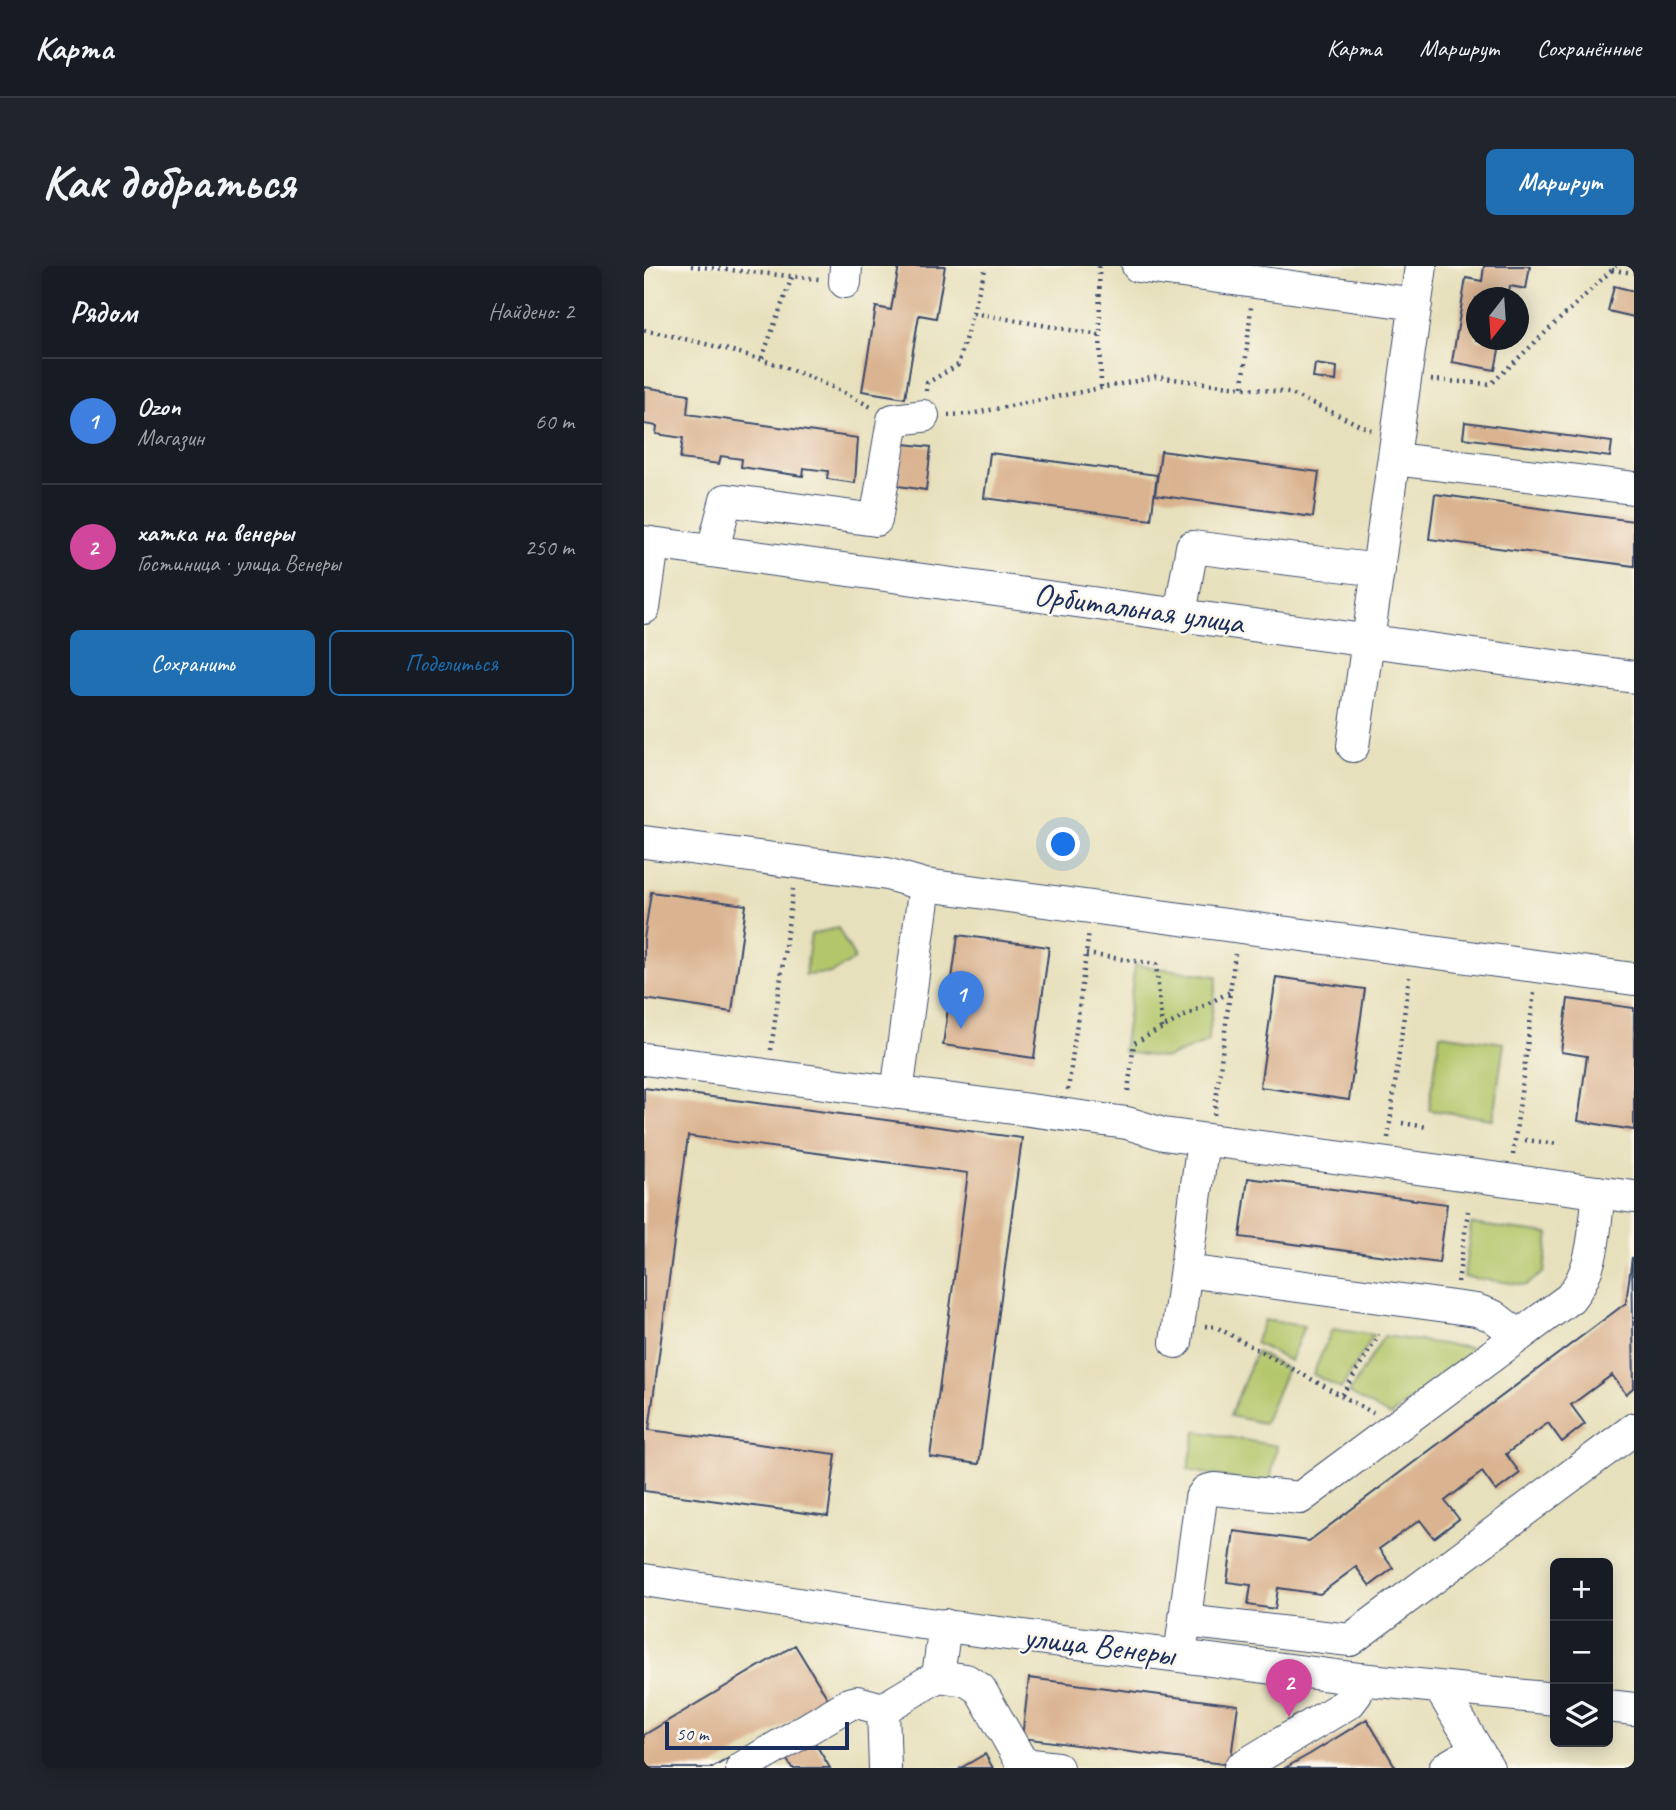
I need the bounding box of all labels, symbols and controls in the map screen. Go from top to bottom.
text: Карта [35,27,114,69]
text: Карта [1327,33,1382,63]
text: Маршрут [1420,33,1499,63]
text: Сохранённые [1537,33,1641,63]
button: Маршрут [1486,149,1634,215]
text: Как добраться [42,151,295,213]
north arrow [1466,287,1529,350]
text: Рядом [70,293,137,331]
text: Найдено: 2 [488,297,574,326]
text: Ozon [137,390,180,423]
text: 1 [88,407,98,436]
text: 60 m [535,407,574,436]
text: Магазин [137,423,204,452]
text: хатка на венеры [137,516,294,549]
text: 2 [88,533,98,562]
text: 250 m [525,533,574,562]
text: Гостиница · улица Венеры [137,549,341,578]
street label: Орбитальная улица [1031,572,1249,644]
button: Сохранить [70,630,315,696]
button: Поделиться [329,630,574,696]
your location [1046,827,1080,861]
pin: 1 [938,971,984,1029]
map controls [1550,1558,1613,1747]
button: + [1550,1558,1613,1621]
street label: улица Венеры [1019,1615,1180,1675]
button: − [1550,1621,1613,1684]
pin: 2 [1266,1659,1312,1717]
button: layers [1550,1684,1613,1747]
scale bar [665,1719,849,1751]
text: 50 m [676,1722,708,1746]

